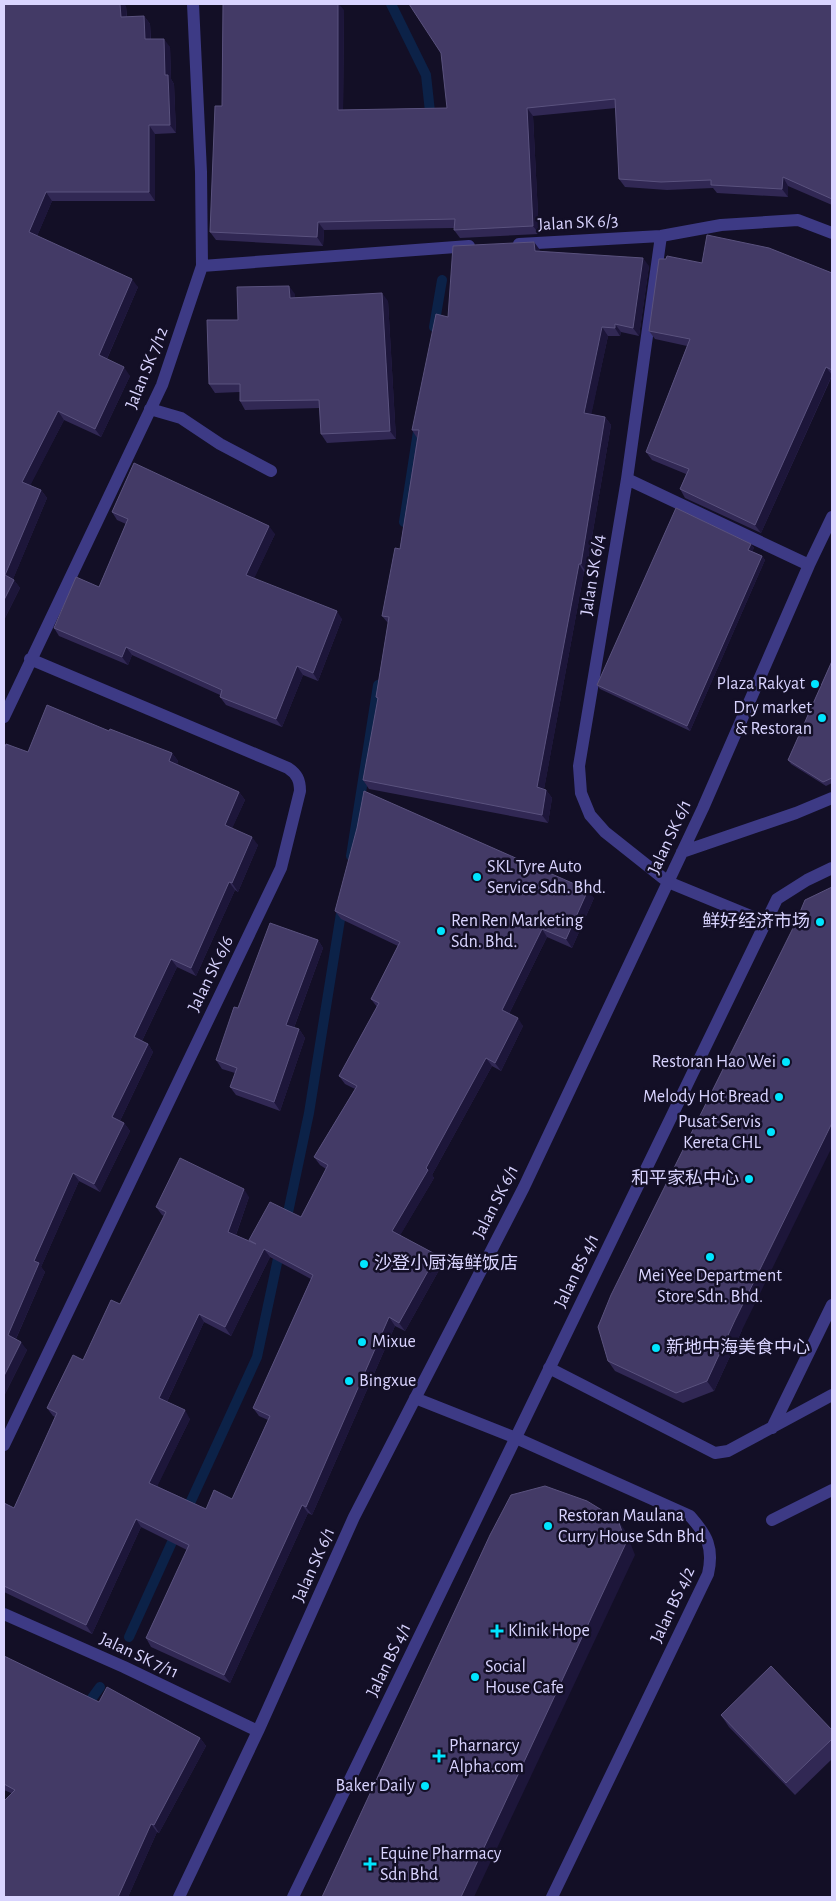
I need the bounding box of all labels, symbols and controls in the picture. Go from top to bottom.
street label: Jalan SK 6/3 [537,212,619,234]
street label: Jalan SK 7/12 [122,324,172,412]
street label: Jalan SK 6/4 [578,533,608,617]
place label: Plaza Rakyat [717,675,805,693]
marker: Plaza Rakyat [809,678,821,690]
place label: Dry market & Restoran [733,699,812,738]
marker: Dry market & Restoran [816,712,828,724]
street label: Jalan SK 6/1 [645,797,695,877]
place label: SKL Tyre Auto Service Sdn. Bhd. [487,858,606,897]
marker: SKL Tyre Auto Service Sdn. Bhd. [471,871,483,883]
place label: 鲜好经济市场 [702,911,810,931]
place label: Ren Ren Marketing Sdn. Bhd. [451,912,583,951]
marker: 鲜好经济市场 [814,916,826,928]
marker: Ren Ren Marketing Sdn. Bhd. [435,925,447,937]
street label: Jalan SK 6/6 [185,933,237,1015]
place label: Restoran Hao Wei [652,1053,776,1071]
marker: Restoran Hao Wei [780,1056,792,1068]
place label: Melody Hot Bread [643,1088,769,1106]
marker: Melody Hot Bread [773,1091,785,1103]
place label: Pusat Servis Kereta CHL [678,1113,762,1152]
marker: Pusat Servis Kereta CHL [765,1126,777,1138]
street label: Jalan SK 6/1 [470,1162,522,1242]
place label: 和平家私中心 [631,1168,739,1188]
marker: 和平家私中心 [743,1173,755,1185]
street label: Jalan BS 4/1 [551,1231,603,1311]
marker: Mei Yee Department Store Sdn. Bhd. [704,1251,716,1263]
place label: 沙登小厨海鲜饭店 [374,1253,518,1273]
marker: 沙登小厨海鲜饭店 [358,1258,370,1270]
place label: Mei Yee Department Store Sdn. Bhd. [638,1267,782,1306]
place label: Mixue [372,1333,416,1351]
marker: Mixue [356,1336,368,1348]
place label: 新地中海美食中心 [666,1337,810,1357]
marker: 新地中海美食中心 [650,1342,662,1354]
place label: Bingxue [359,1372,416,1390]
marker: Bingxue [343,1375,355,1387]
place label: Restoran Maulana Curry House Sdn Bhd [558,1507,705,1546]
marker: Restoran Maulana Curry House Sdn Bhd [542,1520,554,1532]
street label: Jalan SK 6/1 [290,1525,338,1605]
street label: Jalan BS 4/2 [648,1564,698,1646]
street label: Jalan BS 4/1 [363,1620,415,1700]
place label: Klinik Hope [508,1622,590,1640]
marker: Klinik Hope [490,1624,504,1638]
street label: Jalan SK 7/11 [97,1630,181,1682]
place label: Social House Cafe [485,1658,564,1697]
marker: Social House Cafe [469,1671,481,1683]
place label: Pharnarcy Alpha.com [449,1737,524,1776]
marker: Pharnarcy Alpha.com [433,1750,445,1762]
place label: Baker Daily [336,1777,415,1795]
marker: Baker Daily [419,1780,431,1792]
place label: Equine Pharmacy Sdn Bhd [380,1845,502,1884]
marker: Equine Pharmacy Sdn Bhd [364,1858,376,1870]

